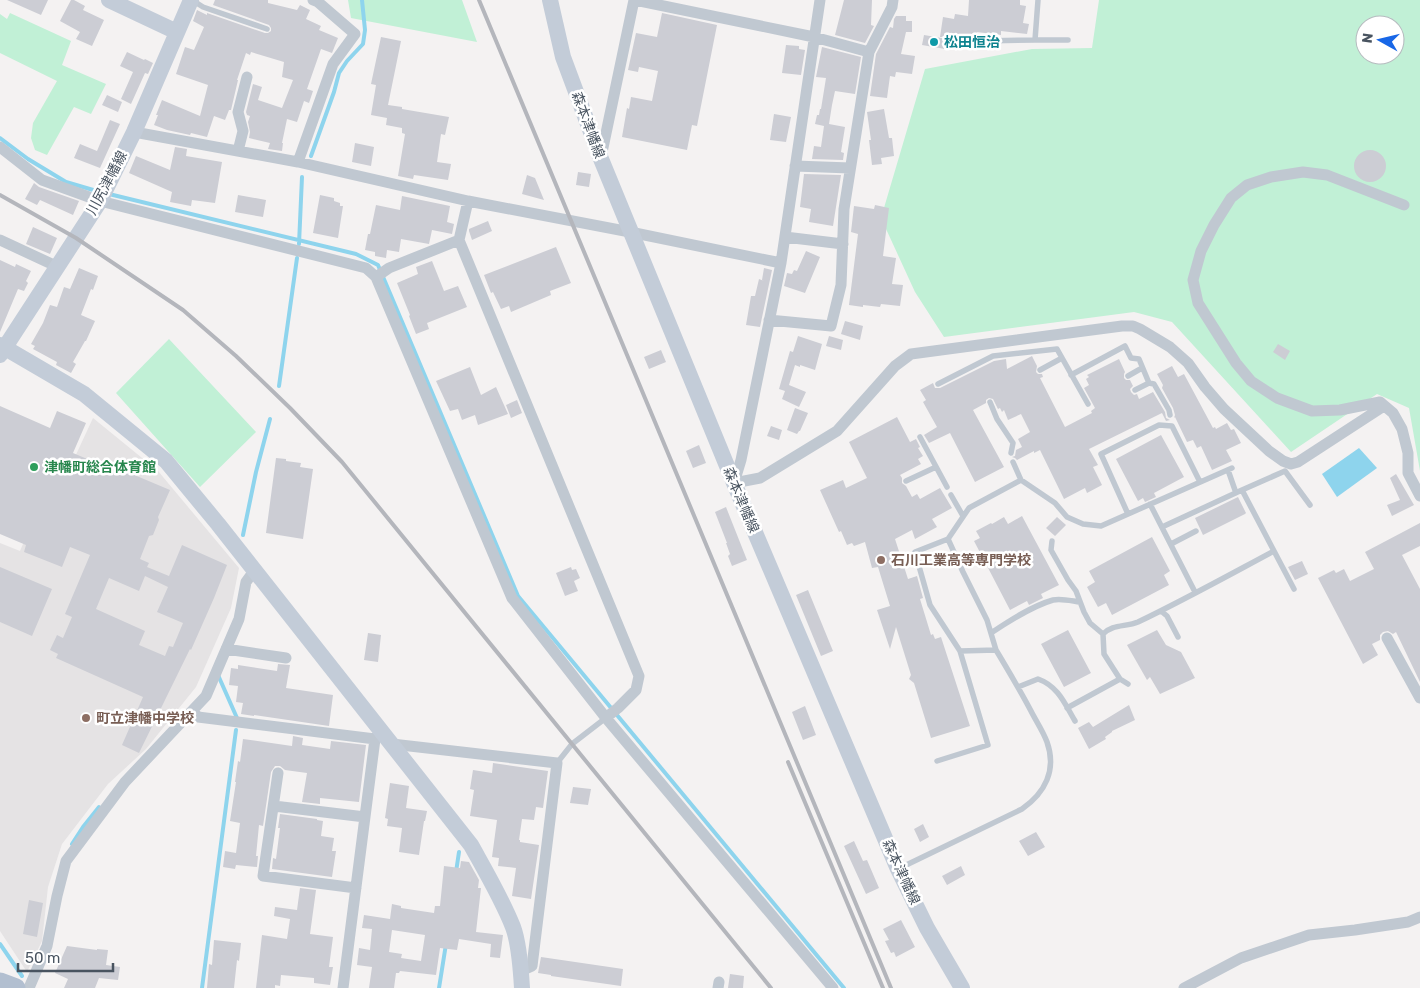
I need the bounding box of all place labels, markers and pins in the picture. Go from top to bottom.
place label: 松田恒治 [944,34,1000,51]
marker: 松田恒治 [928,36,940,48]
place label: 津幡町総合体育館 [44,459,156,476]
marker: 津幡町総合体育館 [28,461,40,473]
place label: 石川工業高等専門学校 [891,552,1031,569]
marker: 石川工業高等専門学校 [875,554,887,566]
place label: 町立津幡中学校 [96,710,194,727]
marker: 町立津幡中学校 [80,712,92,724]

